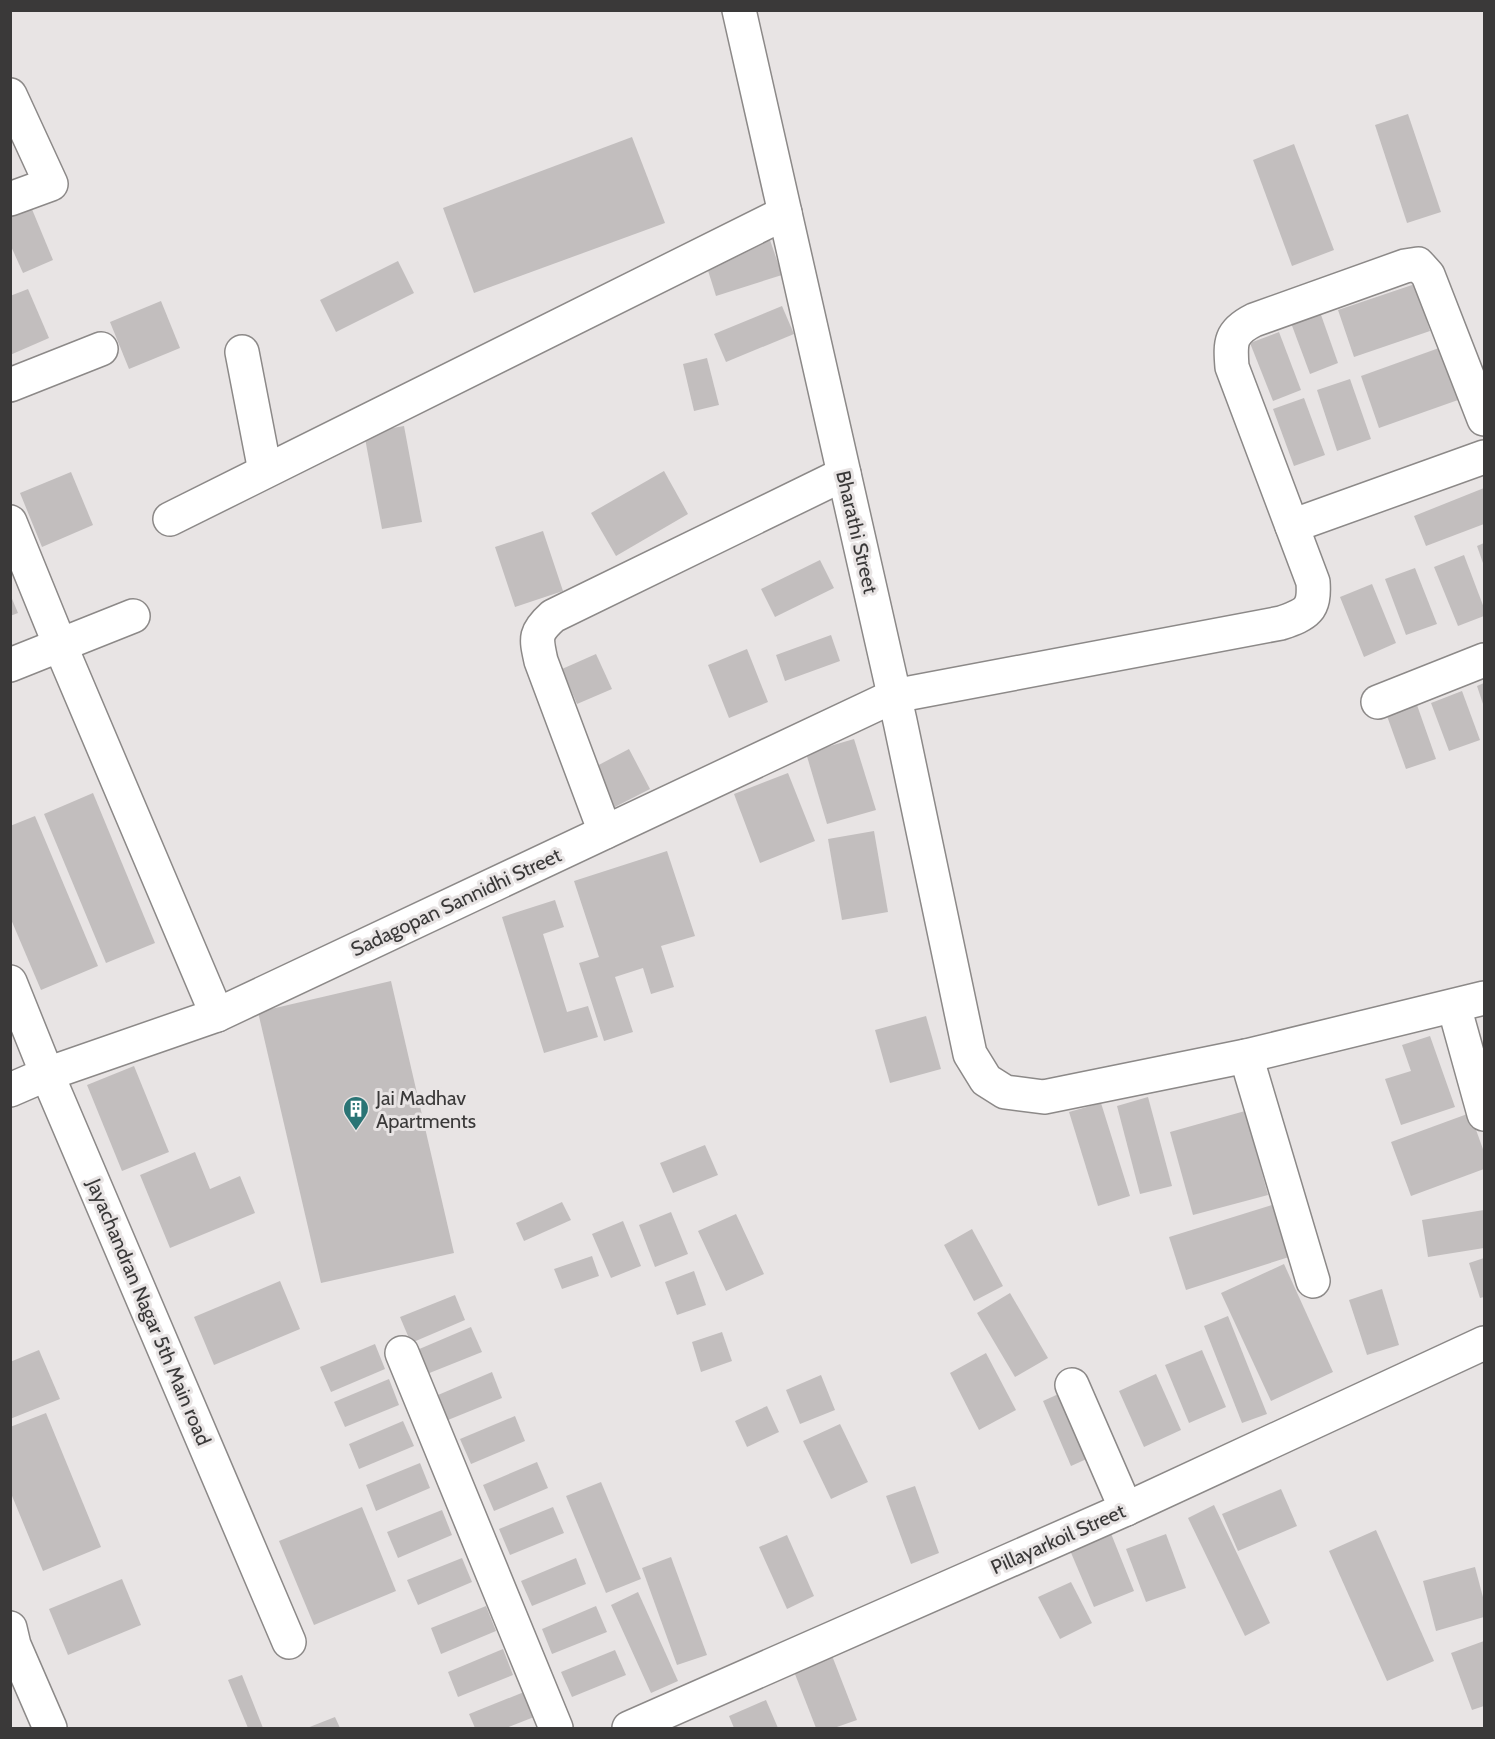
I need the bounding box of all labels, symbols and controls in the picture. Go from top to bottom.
street label: Bharathi Street [831,468,883,596]
street label: Sadagopan Sannidhi Street [347,843,565,961]
place label: Jai Madhav Apartments [375,1086,476,1133]
building icon: Jai Madhav Apartments [341,1094,371,1132]
street label: Jayachandran Nagar 5th Main road [81,1174,216,1449]
street label: Pillayarkoil Street [987,1499,1129,1579]

